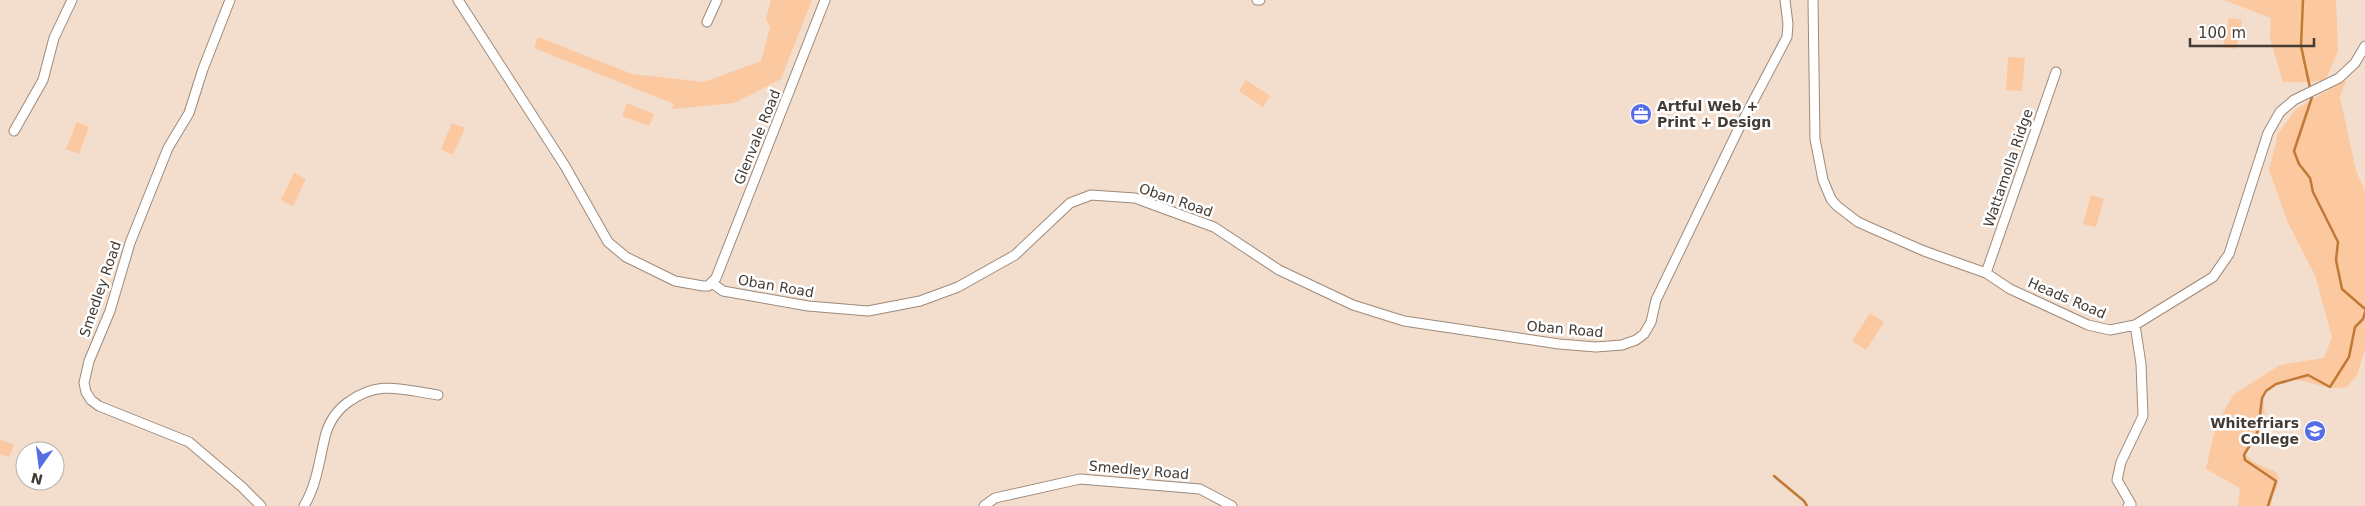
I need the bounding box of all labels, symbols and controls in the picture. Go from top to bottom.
scale bar [2190,15,2314,47]
text: 100 m [2198,24,2246,42]
street label: Glenvale Road [731,87,783,187]
place label: Artful Web + Print + Design [1657,98,1771,130]
office icon: Artful Web + Print + Design [1629,102,1653,126]
street label: Wattamolla Ridge [1980,107,2036,229]
street label: Oban Road [1137,180,1215,220]
street label: Smedley Road [76,239,124,339]
street label: Oban Road [737,271,815,301]
street label: Heads Road [2025,274,2109,322]
street label: Oban Road [1526,318,1604,340]
place label: Whitefriars College [2210,415,2299,447]
school or university icon: Whitefriars College [2303,419,2327,443]
north arrow [15,441,65,491]
street label: Smedley Road [1088,458,1190,482]
text: N [29,469,44,488]

